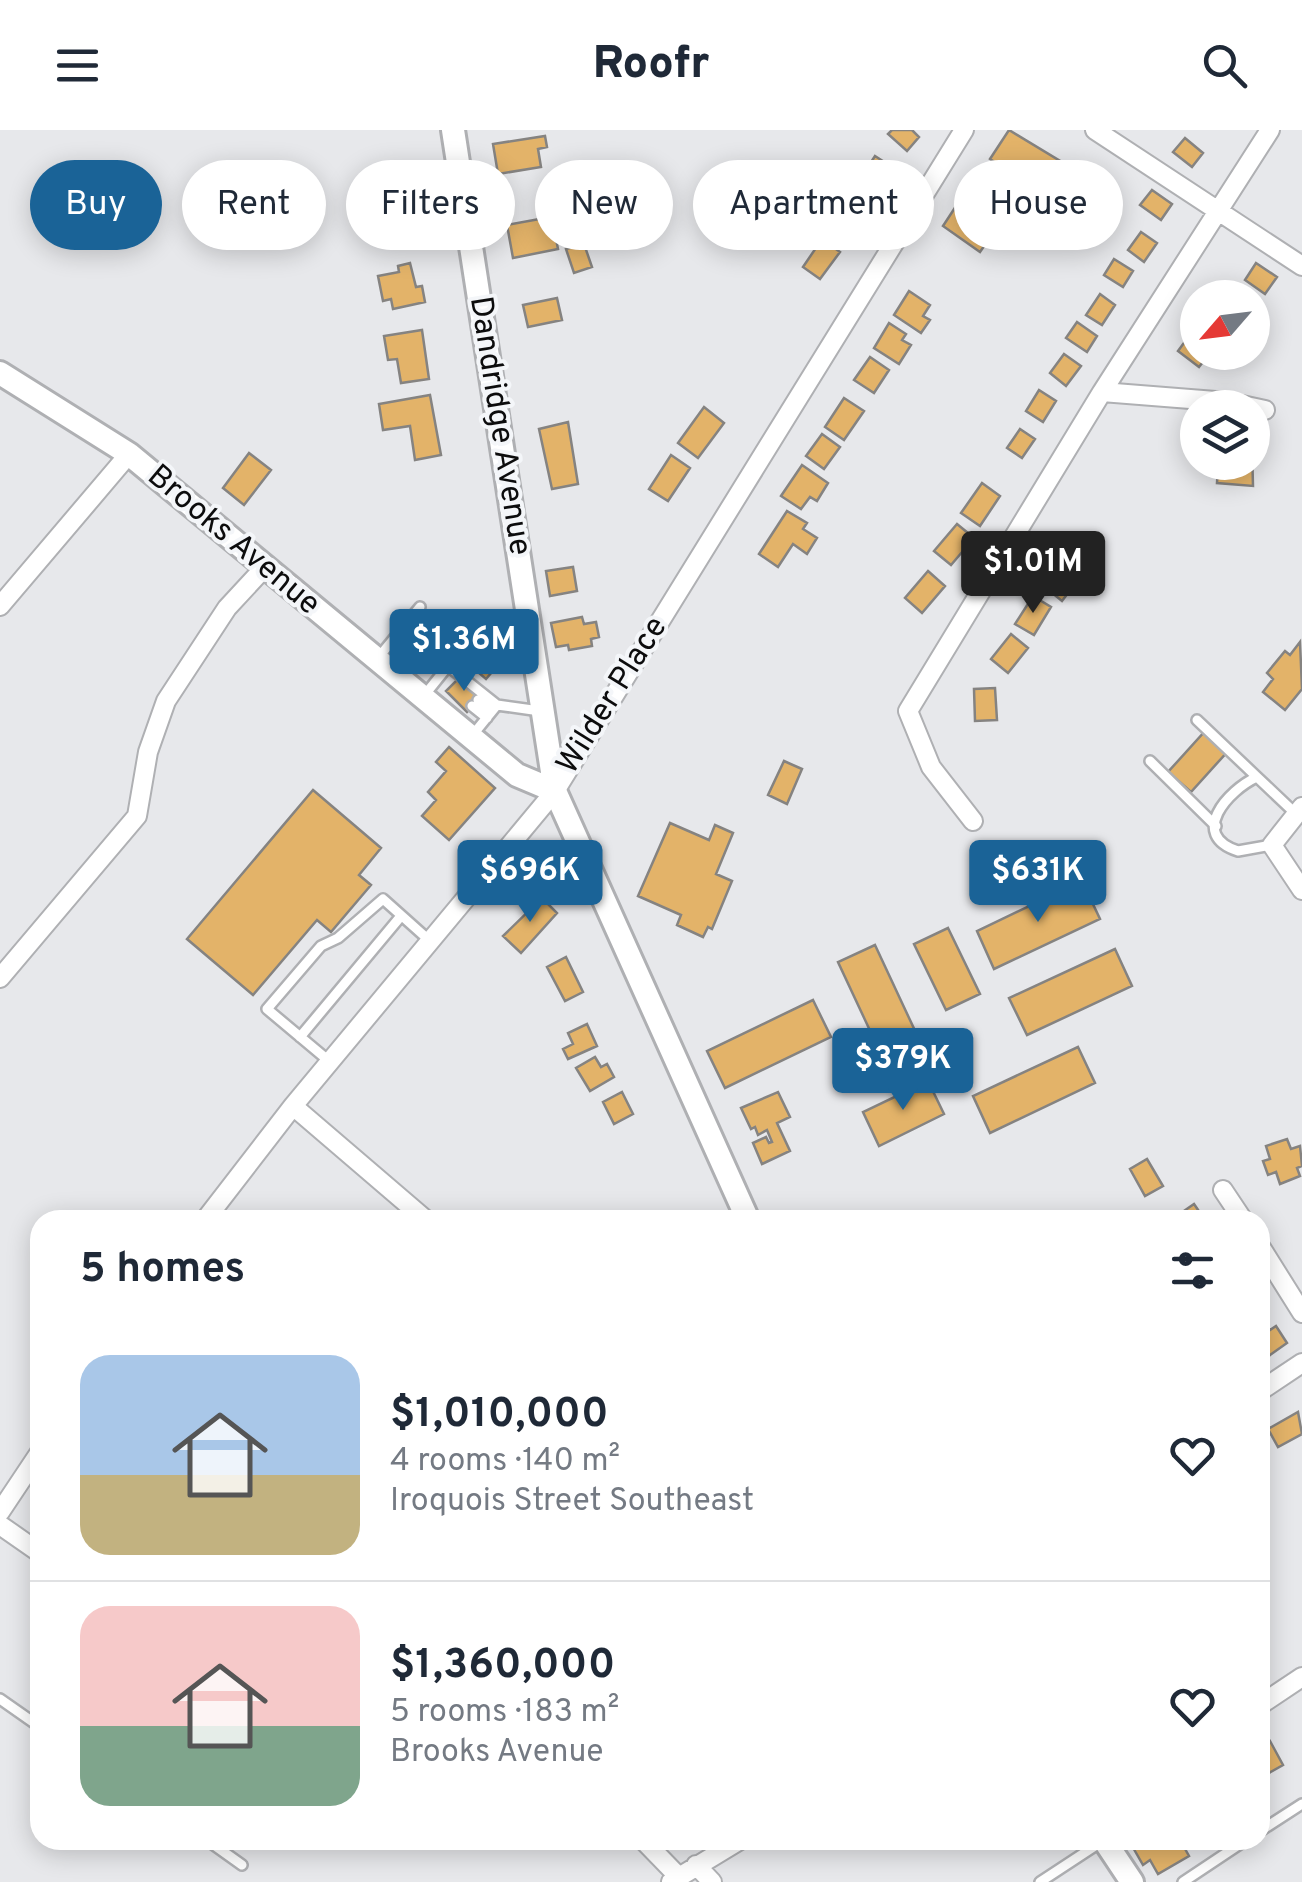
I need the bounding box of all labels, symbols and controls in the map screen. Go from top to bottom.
text: Roofr [593,37,709,94]
icon: menu [50,38,105,93]
icon: search [1197,38,1252,93]
chip: Buy [30,160,162,250]
chip: Rent [182,160,326,250]
chip: Filters [346,160,515,250]
chip: New [535,160,673,250]
chip: Apartment [693,160,934,250]
chip: House [954,160,1123,250]
north arrow [1180,280,1270,370]
map controls [1180,280,1270,480]
street label: Dandridge Avenue [459,294,539,558]
button: layers [1180,390,1270,480]
street label: Brooks Avenue [138,457,328,625]
pin: $1.01M [952,531,1114,616]
text: $1.01M [983,543,1083,583]
pin: $1.36M [383,609,545,694]
street label: Wilder Place [549,610,677,782]
text: $1.36M [412,621,516,661]
pin: $696K [460,840,600,925]
pin: $631K [968,840,1108,925]
text: $696K [479,852,581,892]
text: $631K [991,852,1085,892]
pin: $379K [833,1028,973,1113]
text: $379K [854,1040,952,1080]
icon: filters [1165,1243,1220,1298]
text: 5 homes [80,1244,245,1297]
text: $1,010,000 [390,1389,609,1442]
icon: home [160,1395,280,1515]
icon: heart [1165,1428,1220,1483]
text: 4 rooms · 140 m² [390,1442,620,1482]
text: Iroquois Street Southeast [390,1482,754,1522]
text: $1,360,000 [390,1640,615,1693]
icon: home [160,1646,280,1766]
icon: heart [1165,1679,1220,1734]
text: 5 rooms · 183 m² [390,1693,619,1733]
text: Brooks Avenue [390,1733,603,1773]

